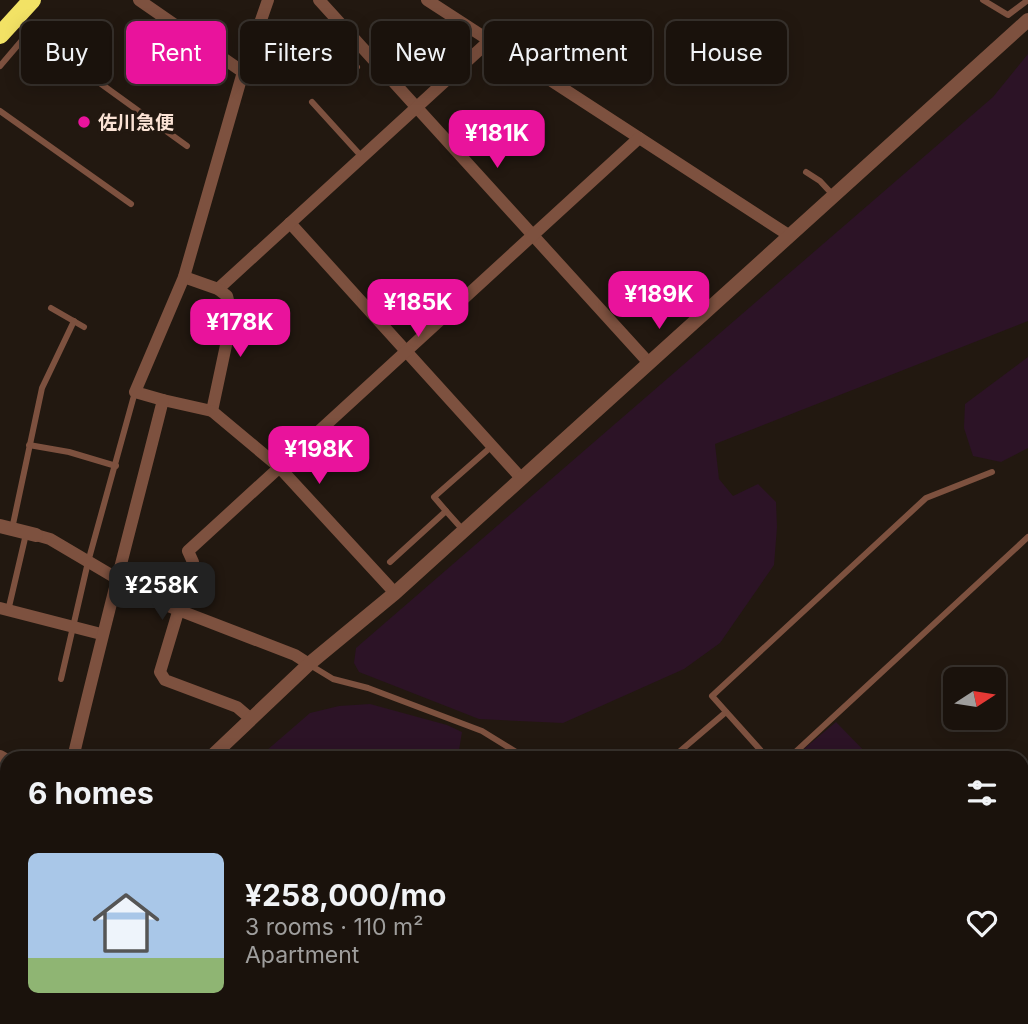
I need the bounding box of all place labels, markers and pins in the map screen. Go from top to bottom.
pin: ¥181K [448,110,546,170]
place label: 佐川急便 [98,111,174,134]
marker: 佐川急便 [76,114,92,130]
pin: ¥189K [610,272,708,331]
pin: ¥185K [369,280,467,339]
pin: ¥178K [191,300,289,359]
pin: ¥198K [270,426,368,486]
pin: ¥258K [113,562,211,622]

